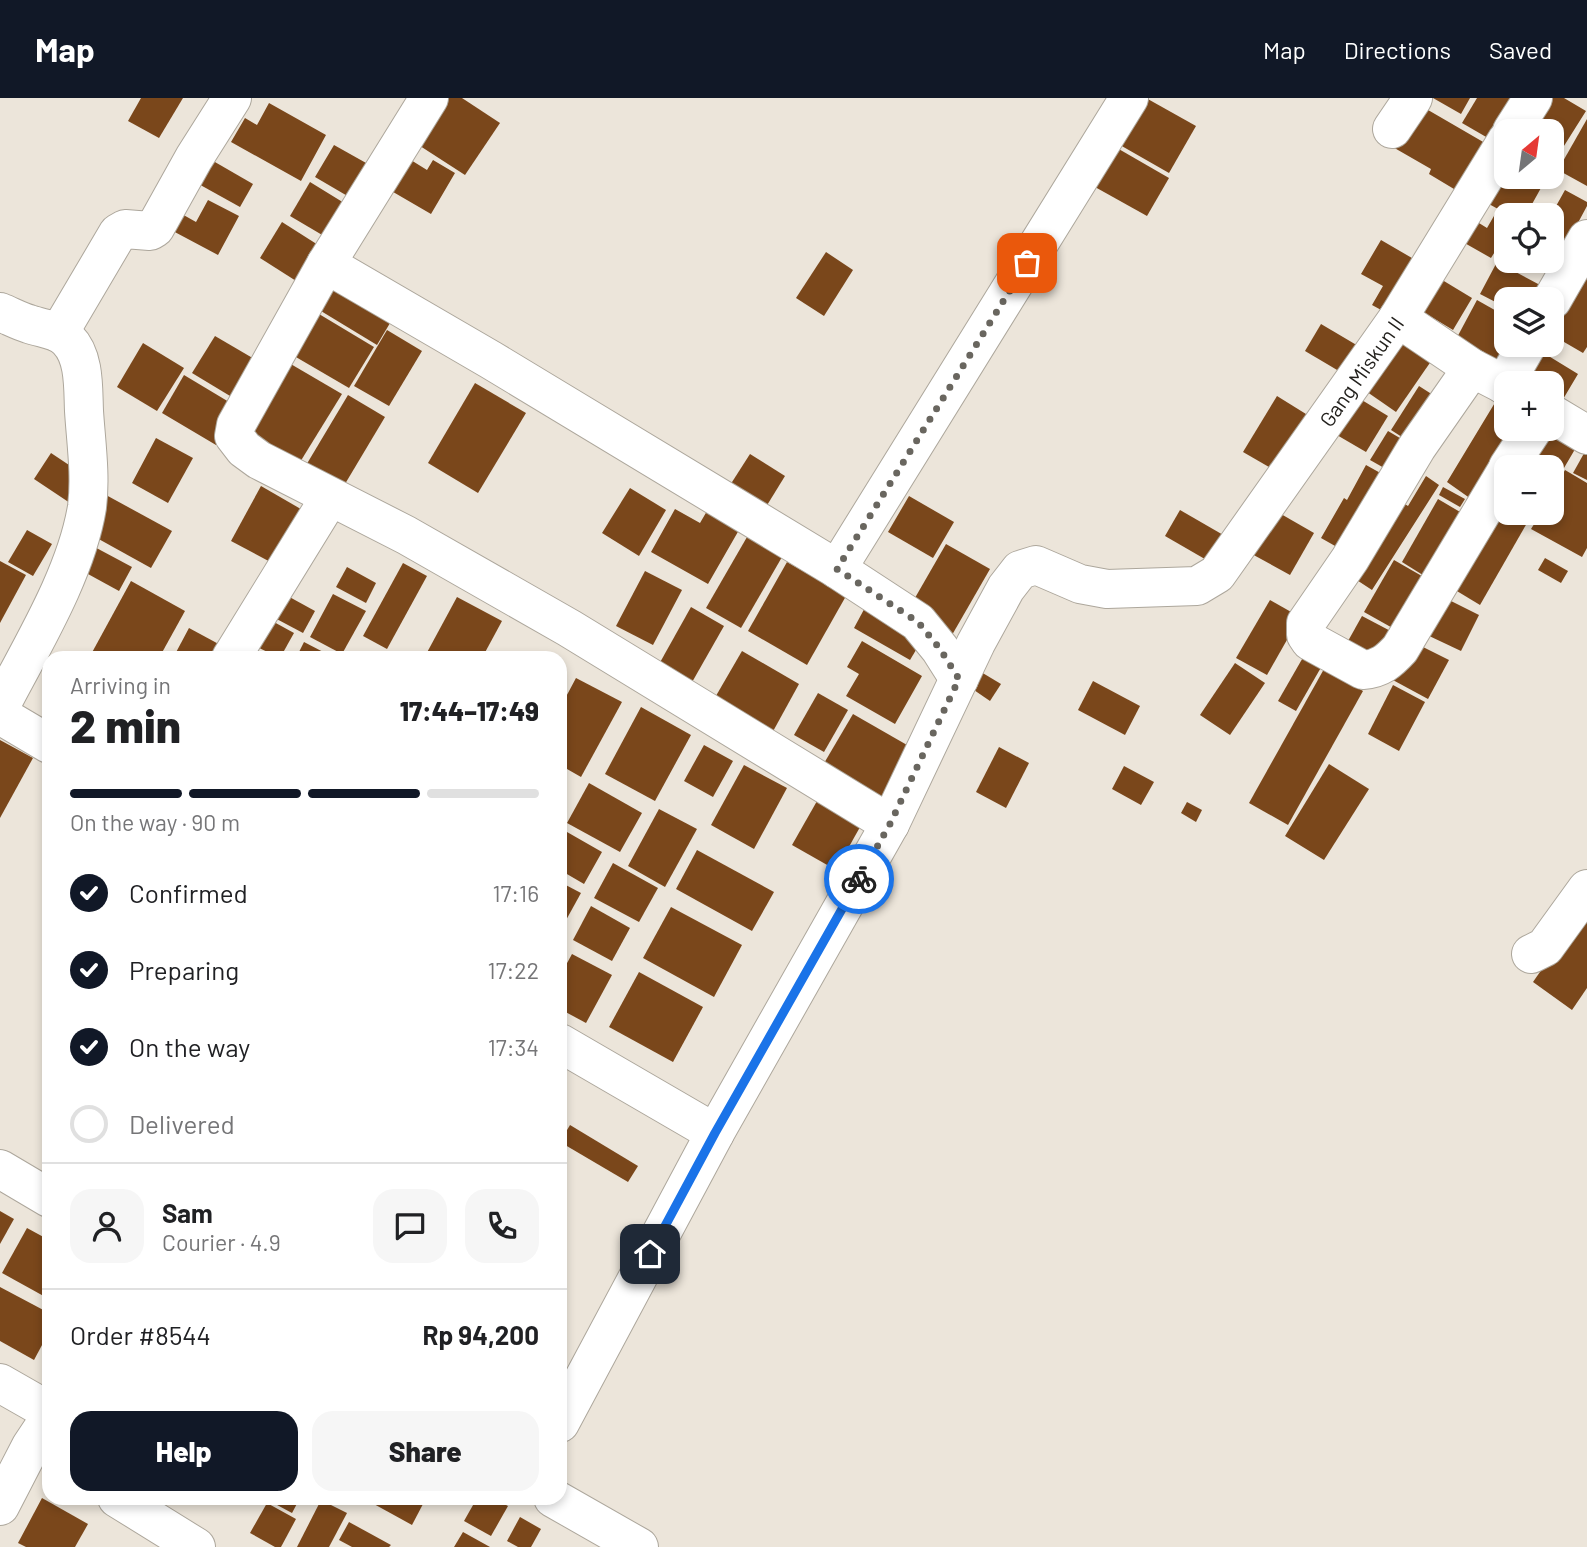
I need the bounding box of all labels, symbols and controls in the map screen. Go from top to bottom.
text: Map [35,29,95,69]
text: Map [1263,35,1306,64]
text: Directions [1344,35,1451,64]
text: Saved [1489,35,1552,64]
north arrow [1494,119,1564,189]
map controls [1494,119,1564,525]
button: locate [1494,203,1564,273]
pin [997,233,1057,293]
icon: bag [1008,244,1046,282]
button: layers [1494,287,1564,357]
street label: Gang Miskun II [1313,311,1408,431]
button: + [1494,371,1564,441]
button: − [1494,455,1564,525]
text: Arriving in [70,671,171,699]
text: 17:44–17:49 [400,695,539,726]
text: 2 min [70,697,181,752]
text: On the way · 90 m [70,808,240,836]
courier [824,844,894,914]
icon: bike [840,860,878,898]
icon: check [70,874,108,912]
text: Confirmed [129,877,248,908]
text: 17:16 [492,879,539,907]
icon: check [70,951,108,989]
text: Preparing [129,954,239,985]
text: 17:22 [488,956,539,984]
icon: check [70,1028,108,1066]
text: On the way [129,1031,250,1062]
text: 17:34 [488,1033,539,1061]
text: Delivered [129,1108,235,1139]
button: person [70,1189,144,1263]
button: chat [373,1189,447,1263]
button: phone [465,1189,539,1263]
text: Sam [162,1197,213,1228]
pin [620,1224,680,1284]
text: Courier · 4.9 [162,1228,281,1256]
icon: home [631,1235,669,1273]
text: Order #8544 [70,1319,211,1350]
text: Rp 94,200 [422,1319,539,1350]
button: Help [70,1411,298,1491]
button: Share [312,1411,539,1491]

